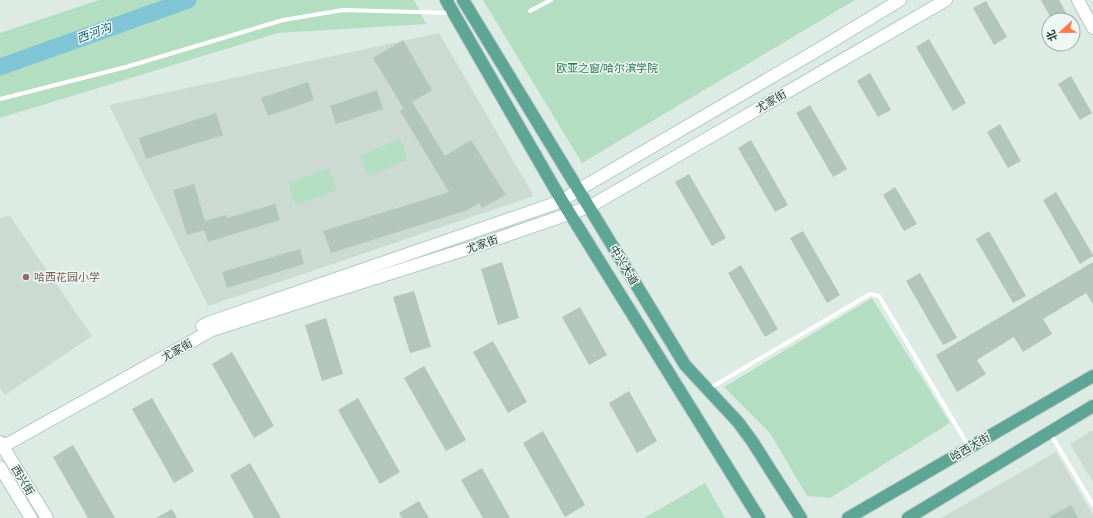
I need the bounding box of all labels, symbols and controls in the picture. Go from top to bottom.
north arrow [1041,12,1081,52]
water label: 西河沟 [74,19,116,47]
text: 北 [1043,28,1061,43]
park label: 欧亚之窗/哈尔滨学院 [556,61,658,76]
street label: 尤家街 [753,87,789,116]
street label: 尤家街 [464,232,500,257]
street label: 中兴大道 [606,243,641,288]
place label: 哈西花园小学 [34,270,100,285]
marker: 哈西花园小学 [21,272,31,282]
street label: 尤家街 [159,336,195,365]
street label: 哈西大街 [947,430,993,465]
street label: 西兴街 [8,462,37,498]

